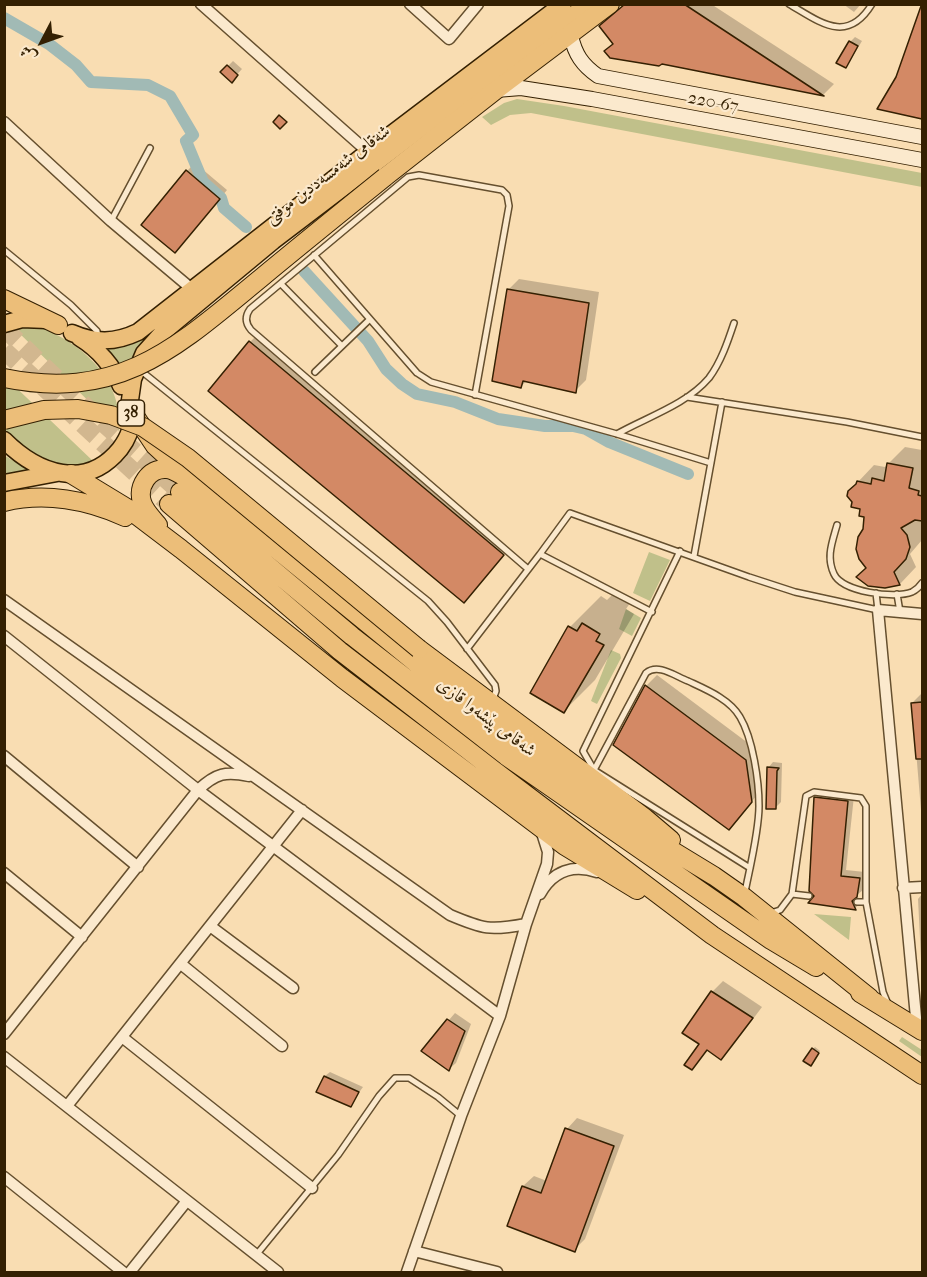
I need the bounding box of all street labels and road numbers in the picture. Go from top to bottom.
street label: 220-67 [686,87,740,119]
street label: شەقامی شەمسەددین موفتی [261,121,395,229]
road number: 38 [118,400,144,426]
street label: شەقامی پێشەوا قازی [432,674,540,762]

